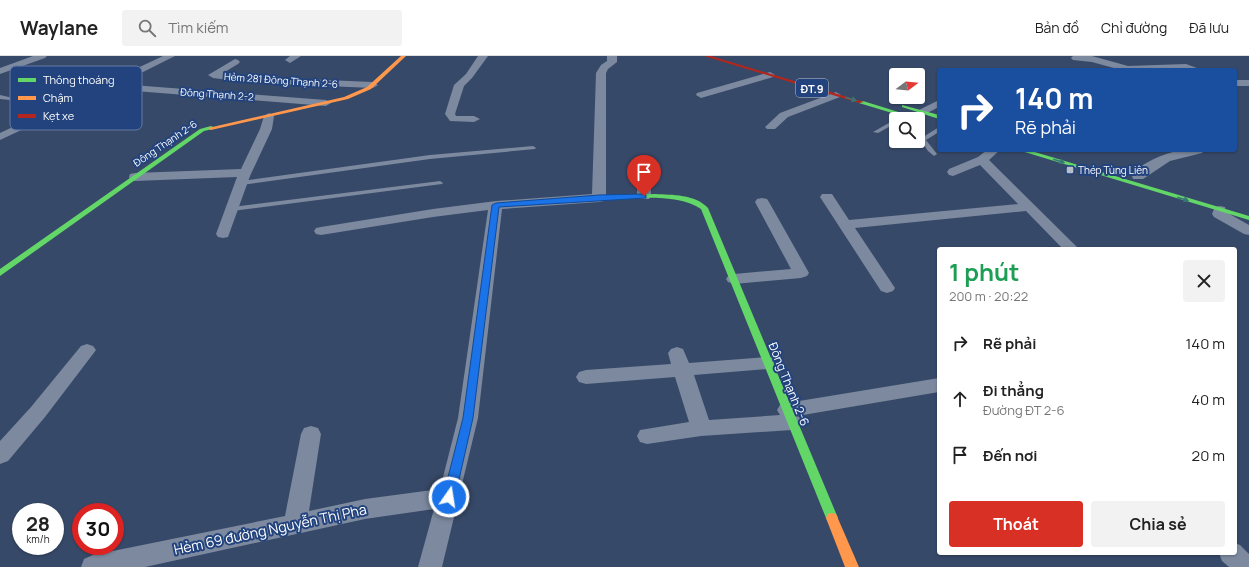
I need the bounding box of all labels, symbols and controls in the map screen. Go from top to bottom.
search box [122,10,402,46]
text: Waylane [20,15,98,41]
icon: search [136,17,158,39]
text: Tìm kiếm [168,17,229,38]
text: Bản đồ [1035,18,1079,37]
text: Chỉ đường [1101,18,1167,37]
text: Đã lưu [1189,18,1229,37]
legend [10,66,142,130]
north arrow [889,68,925,104]
map controls [889,68,925,148]
street label: Hẻm 281 Đông Thạnh 2-6 [223,69,339,91]
text: Thông thoáng [43,72,114,87]
road number: ĐT.9 [796,79,828,97]
text: 140 m [1015,79,1094,117]
street label: Đông Thạnh 2-2 [180,84,254,104]
icon: right [949,84,1001,136]
text: Chậm [43,90,73,105]
one-way arrow [845,96,857,102]
text: Kẹt xe [43,108,75,123]
button: search [889,112,925,148]
text: Rẽ phải [1015,115,1076,139]
street label: Đông Thạnh 2-6 [130,117,200,169]
pin [627,155,661,196]
one-way arrow [1053,158,1065,164]
icon: arrive [633,161,655,183]
place label: Thép Tùng Liên [1078,163,1148,177]
marker: Thép Tùng Liên [1065,165,1075,175]
one-way arrow [1177,196,1189,202]
text: 1 phút [949,255,1020,288]
button: close [1183,260,1225,302]
text: 200 m · 20:22 [949,287,1028,305]
icon: right [949,332,971,354]
text: Rẽ phải [983,333,1036,354]
text: 140 m [1185,333,1225,354]
street label: Đông Thạnh 2-6 [765,340,813,428]
text: Đi thẳng [983,380,1044,401]
icon: ahead [949,388,971,410]
text: 40 m [1191,389,1225,410]
text: Đường ĐT 2-6 [983,401,1065,419]
icon: arrive [949,444,971,466]
text: Đến nơi [983,445,1037,466]
text: 20 m [1192,445,1225,466]
position arrow [428,476,470,518]
street label: Hẻm 69 đường Nguyễn Thị Pha [172,499,368,559]
button: Thoát [949,501,1083,547]
button: Chia sẻ [1091,501,1225,547]
speed limit sign: 30 [72,503,124,555]
text: 28 [26,510,50,537]
text: km/h [26,532,50,546]

